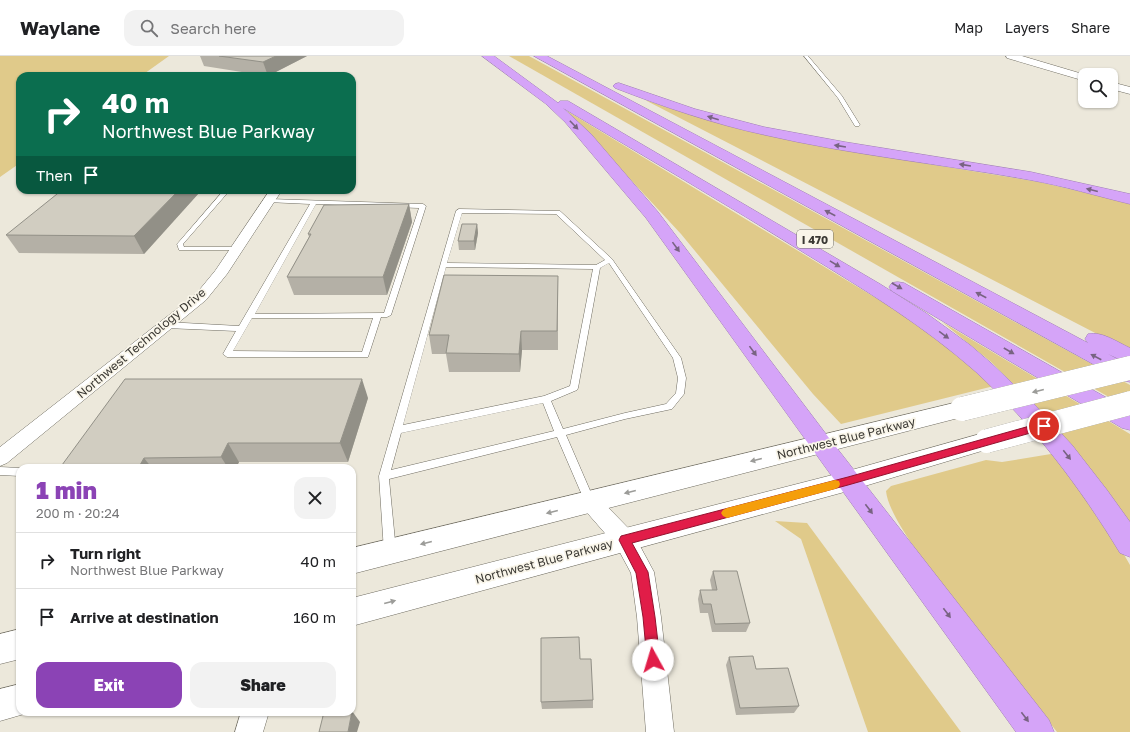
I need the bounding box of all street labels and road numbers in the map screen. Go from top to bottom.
road number: I 470 [797,230,833,248]
street label: Northwest Technology Drive [74,285,209,401]
street label: Northwest Blue Parkway [775,413,917,462]
street label: Northwest Blue Parkway [473,535,615,587]

